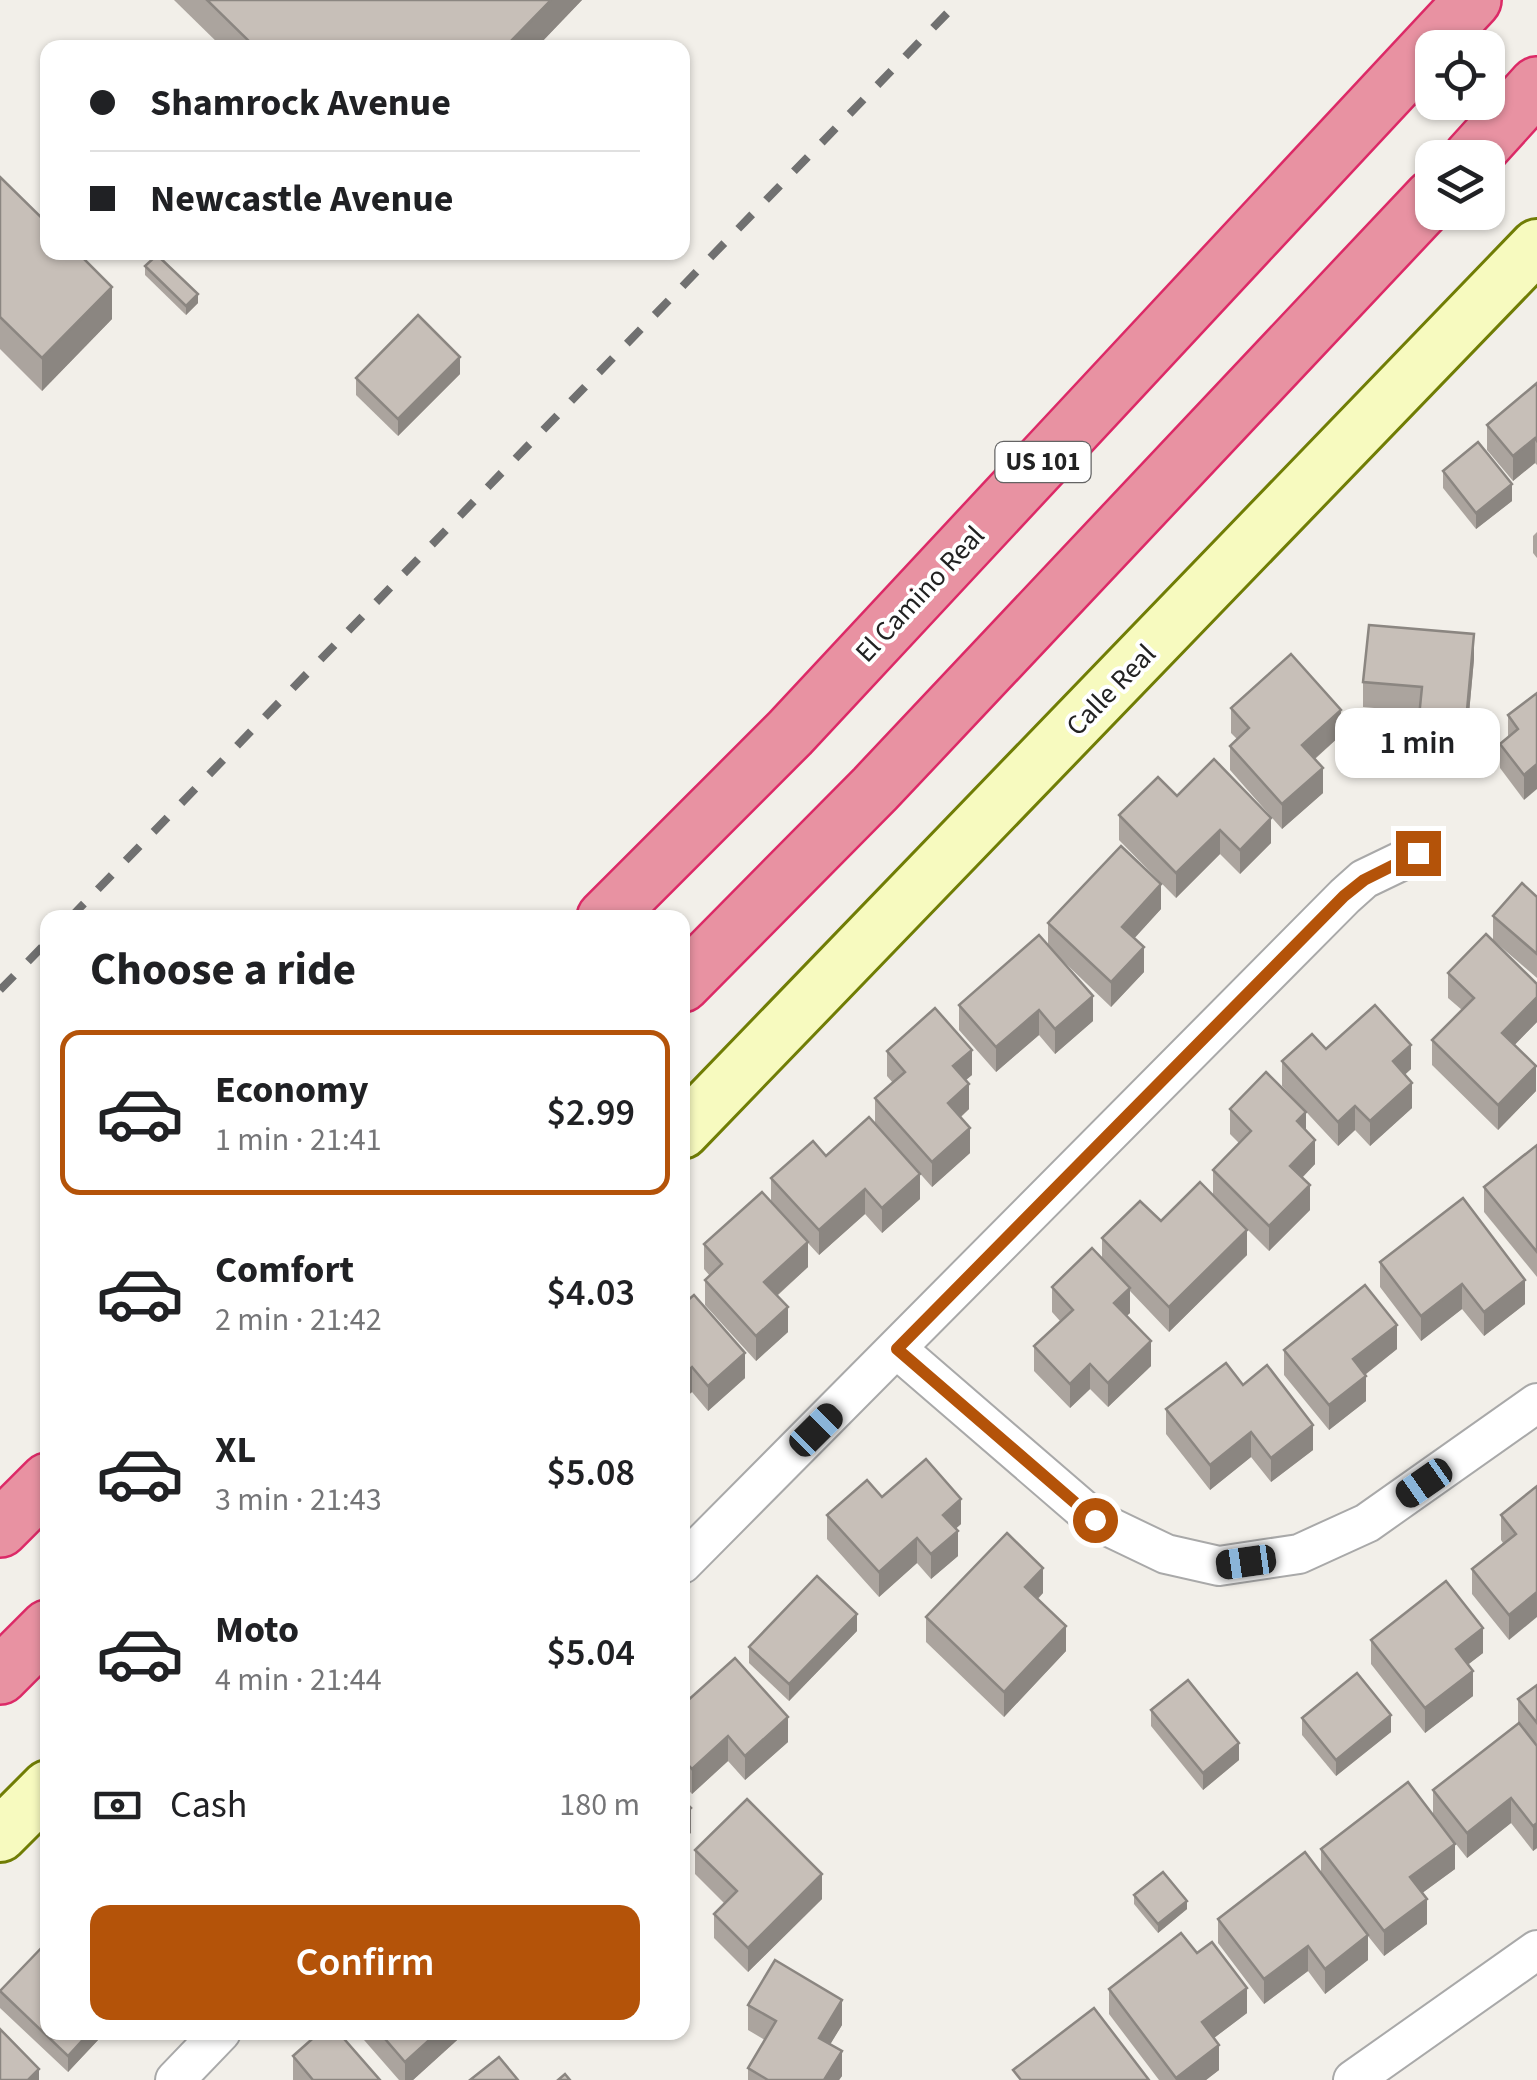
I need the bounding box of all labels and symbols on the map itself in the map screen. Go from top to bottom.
road number: US 101 [996,442,1090,482]
street label: El Camino Real [846,517,994,671]
street label: Calle Real [1057,635,1165,745]
callout: 1 min [1336,708,1500,778]
route end [1396,831,1441,876]
car [784,1398,848,1462]
car [1391,1454,1457,1512]
route start [1073,1498,1118,1543]
car [1214,1543,1278,1581]

